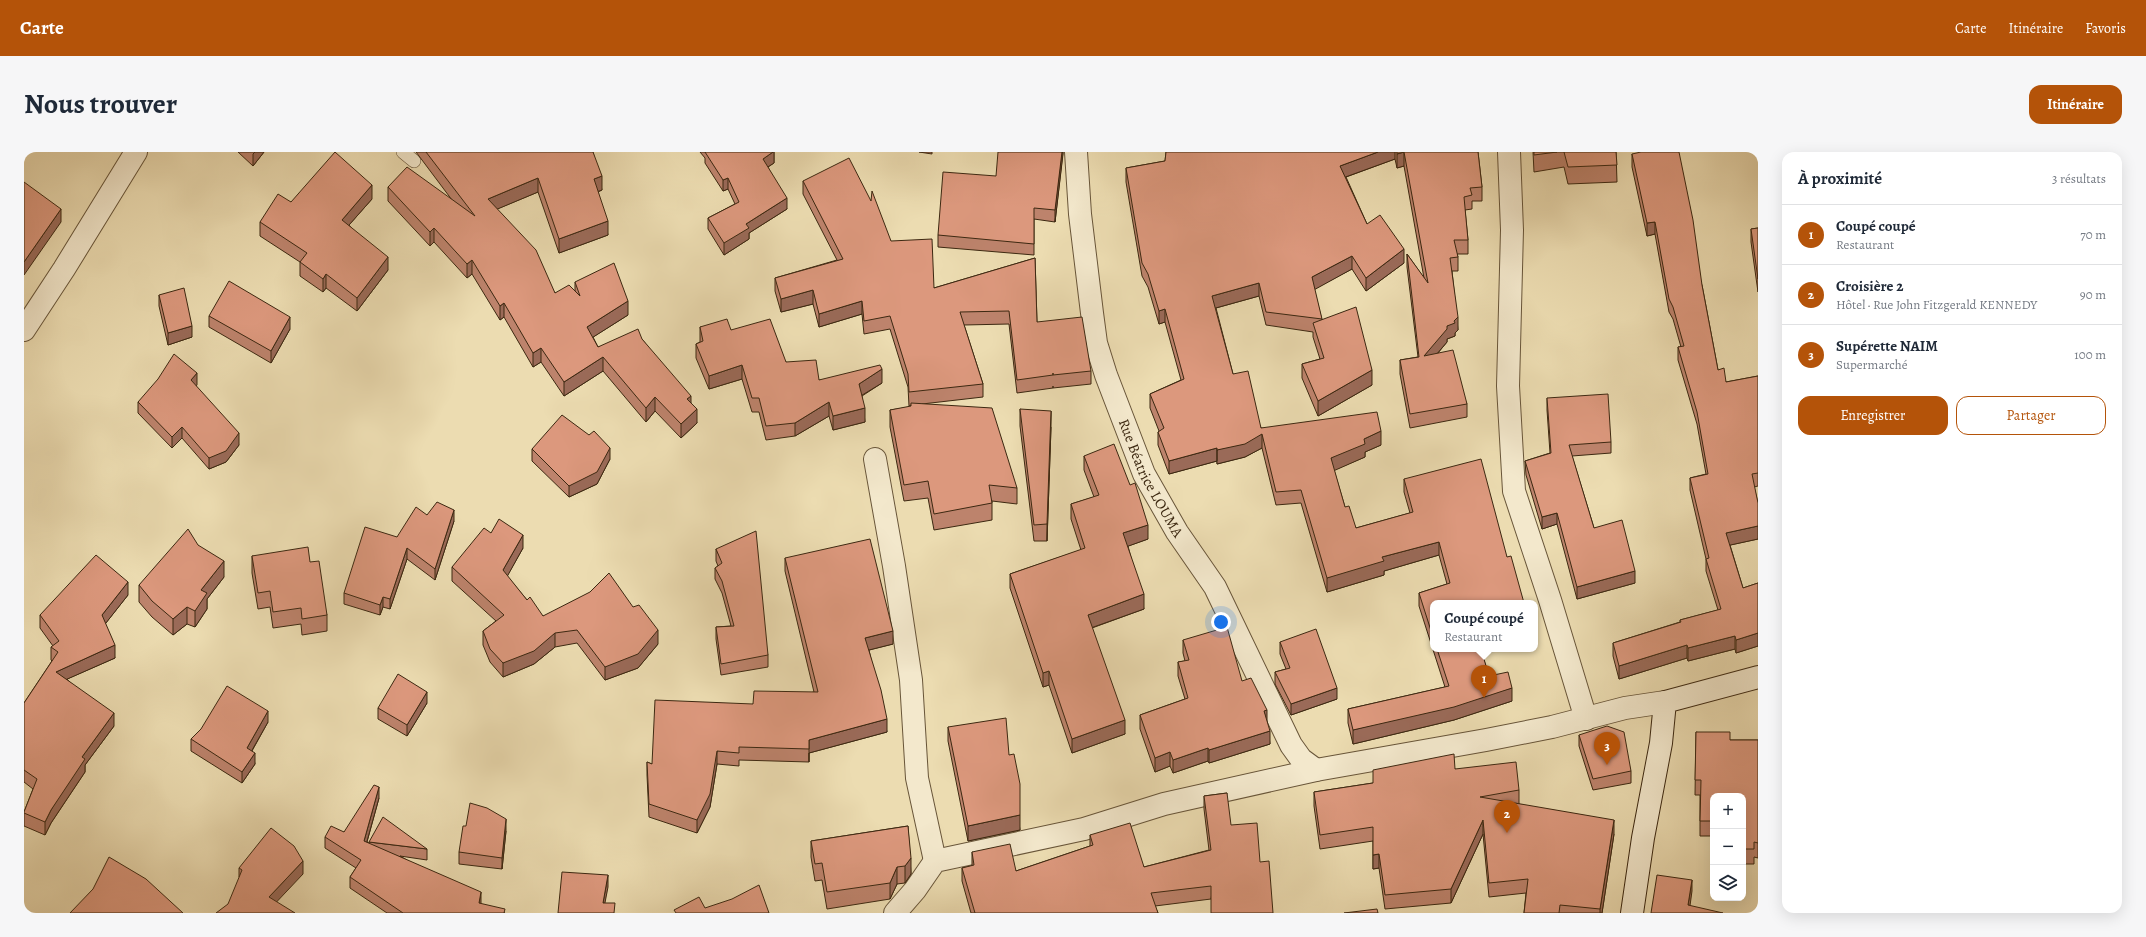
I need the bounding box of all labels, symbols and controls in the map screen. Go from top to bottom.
text: Carte [20,15,64,41]
text: Carte [1955,19,1986,38]
text: Itinéraire [2008,19,2063,38]
text: Favoris [2085,19,2126,38]
text: Nous trouver [24,85,177,123]
button: Itinéraire [2029,85,2122,124]
text: À proximité [1798,167,1882,190]
text: 3 résultats [2052,170,2106,187]
text: Coupé coupé [1836,216,1916,236]
text: 1 [1809,226,1813,243]
text: 70 m [2080,226,2106,243]
text: Restaurant [1836,236,1894,253]
text: Croisière 2 [1836,276,1903,296]
text: 2 [1808,286,1814,303]
text: 90 m [2080,286,2106,303]
text: Hôtel · Rue John Fitzgerald KENNEDY [1836,296,2037,313]
text: Supérette NAIM [1836,336,1938,356]
text: 3 [1808,346,1814,363]
text: 100 m [2074,346,2106,363]
text: Supermarché [1836,356,1908,373]
button: Enregistrer [1798,396,1948,435]
button: Partager [1956,396,2106,435]
street label: Rue Béatrice LOUMA [1114,416,1188,541]
popup [1430,600,1538,652]
text: Coupé coupé [1444,608,1524,628]
your location [1211,612,1231,632]
text: Restaurant [1444,628,1502,645]
pin: 1 [1471,665,1497,698]
pin: 3 [1594,732,1620,765]
map controls [1710,793,1746,901]
button: + [1710,793,1746,829]
pin: 2 [1494,800,1520,833]
button: − [1710,829,1746,865]
button: layers [1710,865,1746,901]

